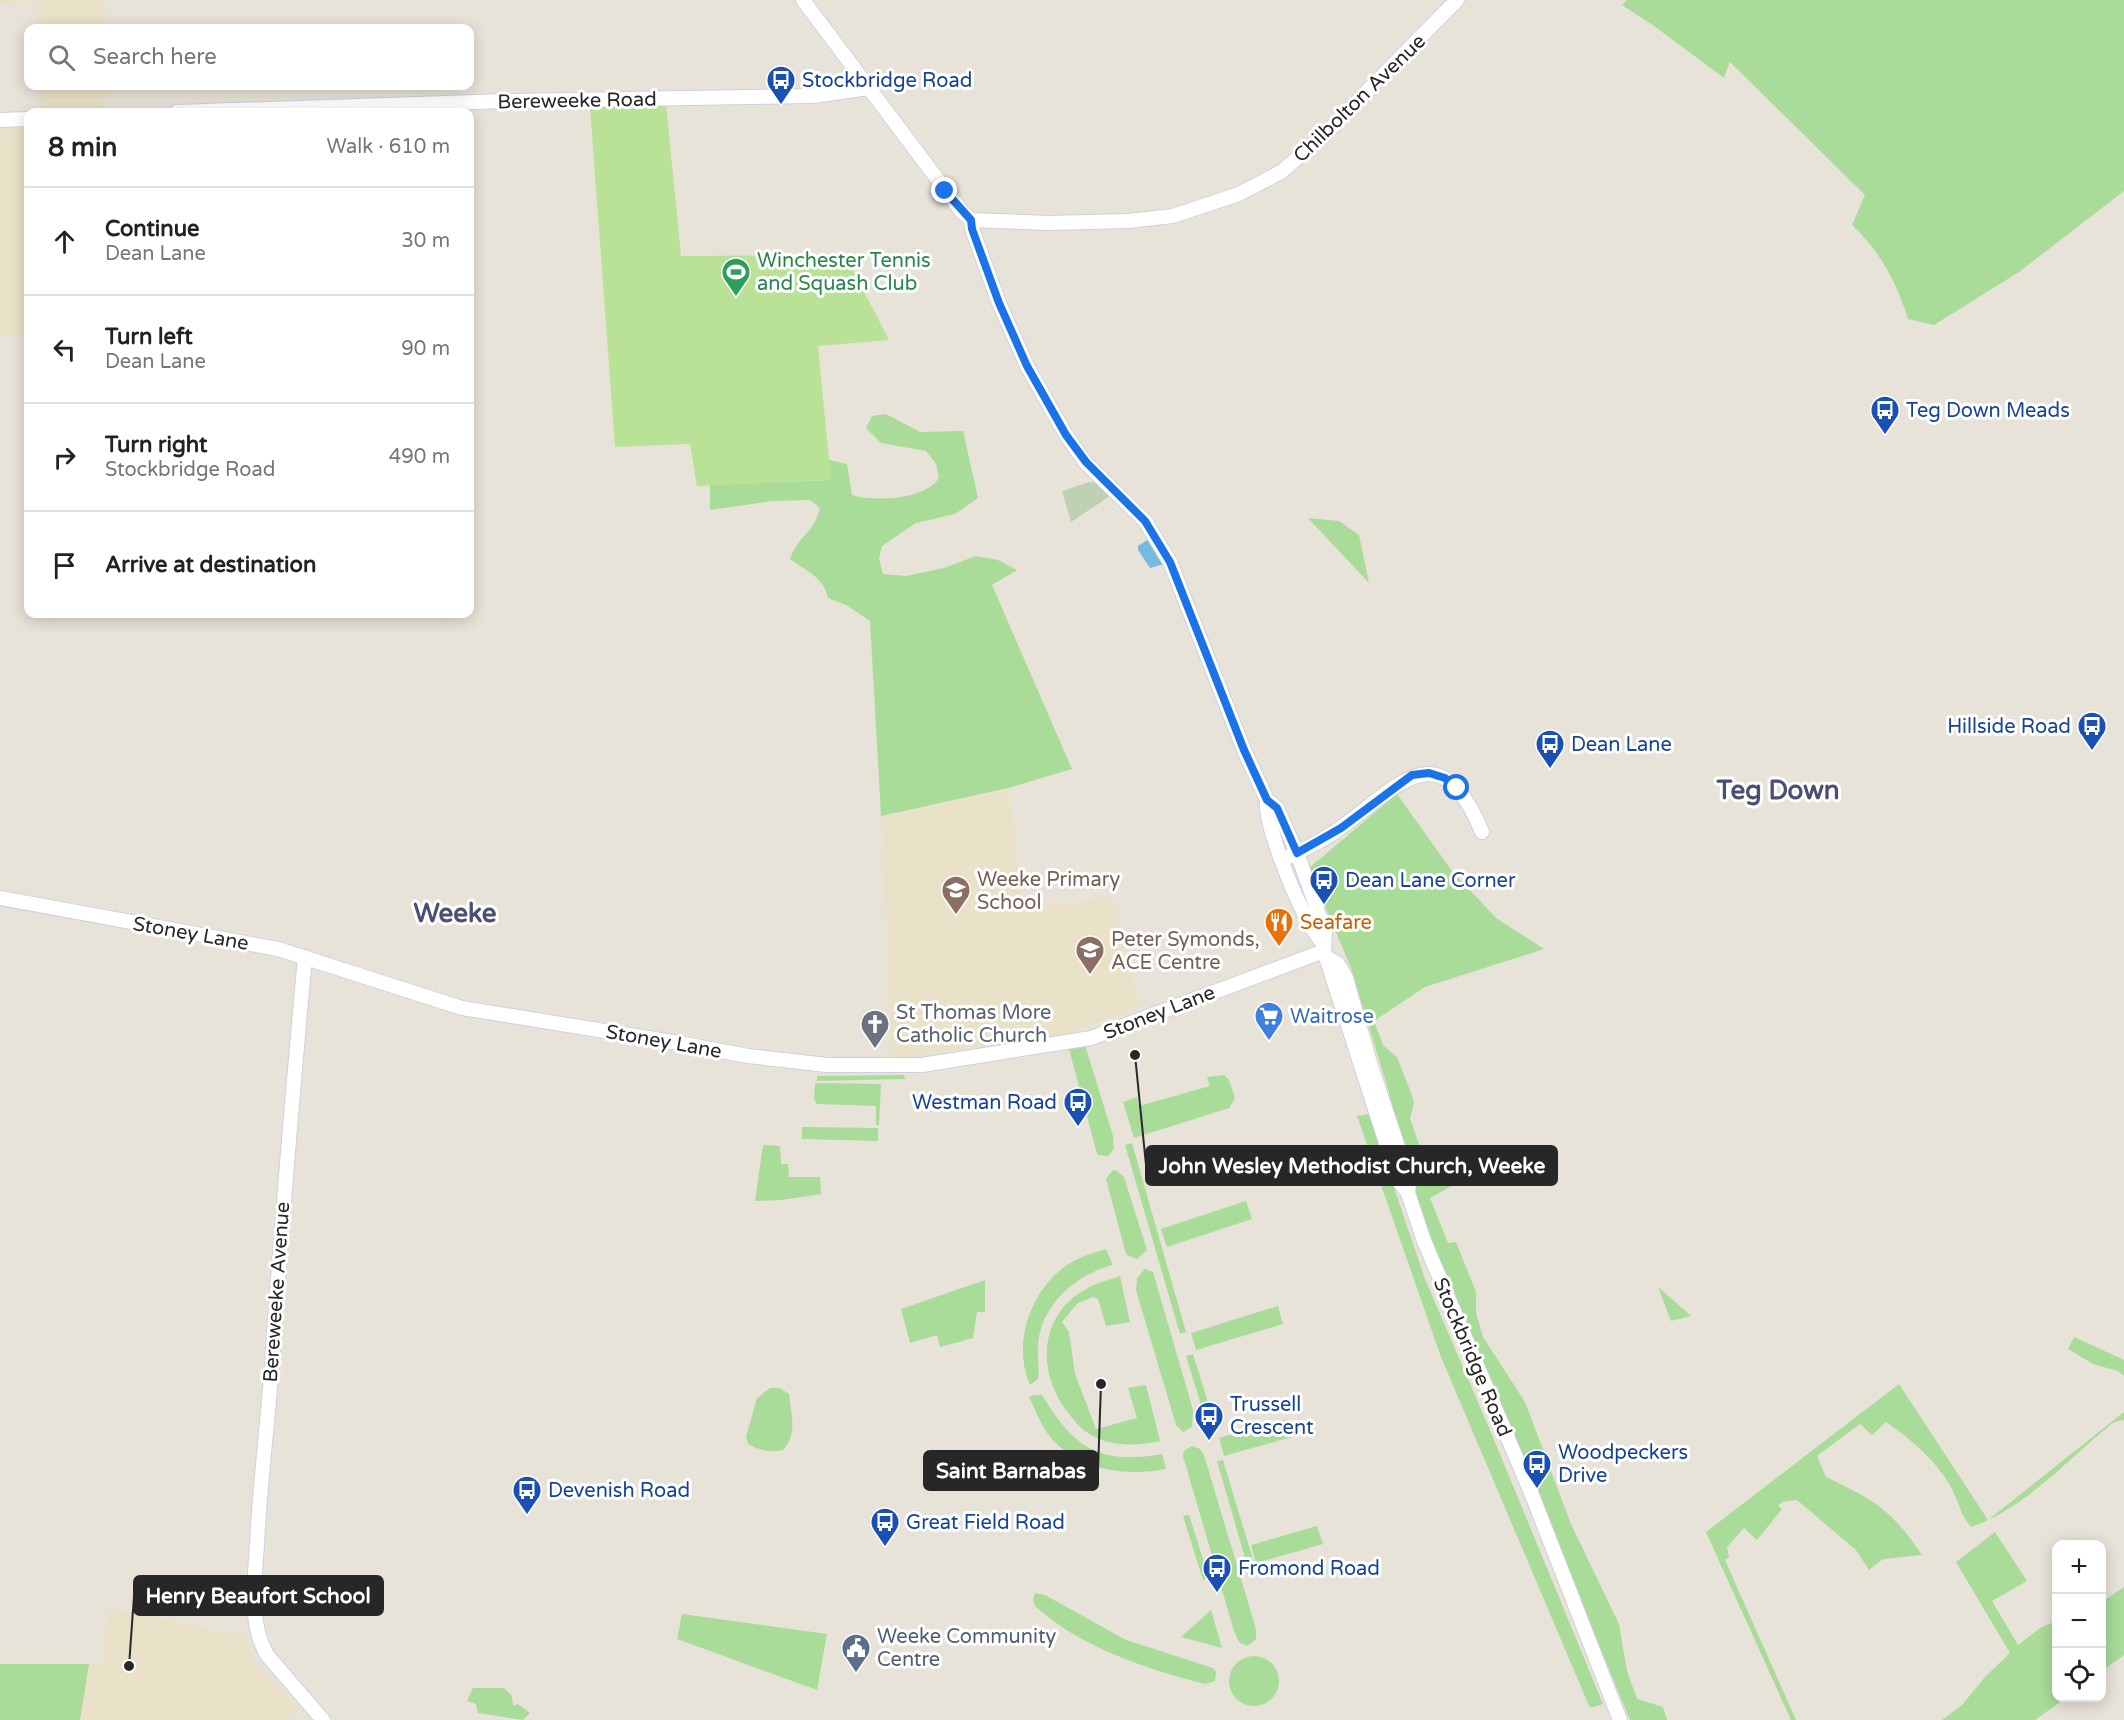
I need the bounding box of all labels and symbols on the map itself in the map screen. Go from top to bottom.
street label: Chilbolton Avenue [1289,30,1431,168]
bus stop icon: Stockbridge Road [765,64,797,106]
place label: Stockbridge Road [802,69,972,93]
street label: Bereweeke Road [497,88,657,114]
route end [931,177,957,203]
place label: Winchester Tennis and Squash Club [757,249,931,296]
sports icon: Winchester Tennis and Squash Club [720,256,752,298]
bus stop icon: Teg Down Meads [1869,394,1901,436]
place label: Teg Down Meads [1906,399,2070,423]
bus stop icon: Hillside Road [2076,710,2108,752]
place label: Hillside Road [1947,715,2071,739]
bus stop icon: Dean Lane [1534,728,1566,770]
place label: Dean Lane [1571,733,1672,757]
route start [1443,774,1469,800]
district label: Teg Down [1715,775,1840,806]
bus stop icon: Dean Lane Corner [1308,864,1340,906]
place label: Weeke Primary School [977,868,1120,915]
place label: Dean Lane Corner [1345,869,1516,893]
school or university icon: Weeke Primary School [940,874,972,916]
district label: Weeke [413,898,497,929]
restaurant icon: Seafare [1263,906,1295,948]
place label: Seafare [1300,911,1372,935]
street label: Stoney Lane [131,912,251,956]
place label: Peter Symonds, ACE Centre [1111,928,1260,975]
school or university icon: Peter Symonds, ACE Centre [1074,934,1106,976]
street label: Stoney Lane [1100,981,1218,1045]
supermarket icon: Waitrose [1253,1000,1285,1042]
place label: St Thomas More Catholic Church [896,1001,1051,1048]
place label: Waitrose [1290,1005,1374,1029]
church icon: St Thomas More Catholic Church [859,1008,891,1050]
street label: Stoney Lane [604,1020,724,1064]
bus stop icon: Westman Road [1062,1086,1094,1128]
place label: Westman Road [912,1091,1057,1115]
callout: John Wesley Methodist Church, Weeke [1146,1146,1557,1185]
text: John Wesley Methodist Church, Weeke [1158,1154,1546,1179]
street label: Bereweeke Avenue [259,1201,295,1383]
street label: Stockbridge Road [1428,1274,1516,1441]
place label: Trussell Crescent [1230,1393,1314,1440]
bus stop icon: Trussell Crescent [1193,1400,1225,1442]
place label: Woodpeckers Drive [1558,1441,1688,1488]
bus stop icon: Woodpeckers Drive [1521,1448,1553,1490]
callout: Saint Barnabas [924,1451,1098,1490]
text: Saint Barnabas [936,1459,1086,1484]
bus stop icon: Devenish Road [511,1474,543,1516]
place label: Devenish Road [548,1479,690,1503]
bus stop icon: Great Field Road [869,1506,901,1548]
place label: Great Field Road [906,1511,1065,1535]
bus stop icon: Fromond Road [1201,1552,1233,1594]
place label: Fromond Road [1238,1557,1380,1581]
callout: Henry Beaufort School [134,1576,383,1615]
text: Henry Beaufort School [145,1584,371,1609]
place label: Weeke Community Centre [877,1625,1056,1672]
public building icon: Weeke Community Centre [840,1632,872,1674]

